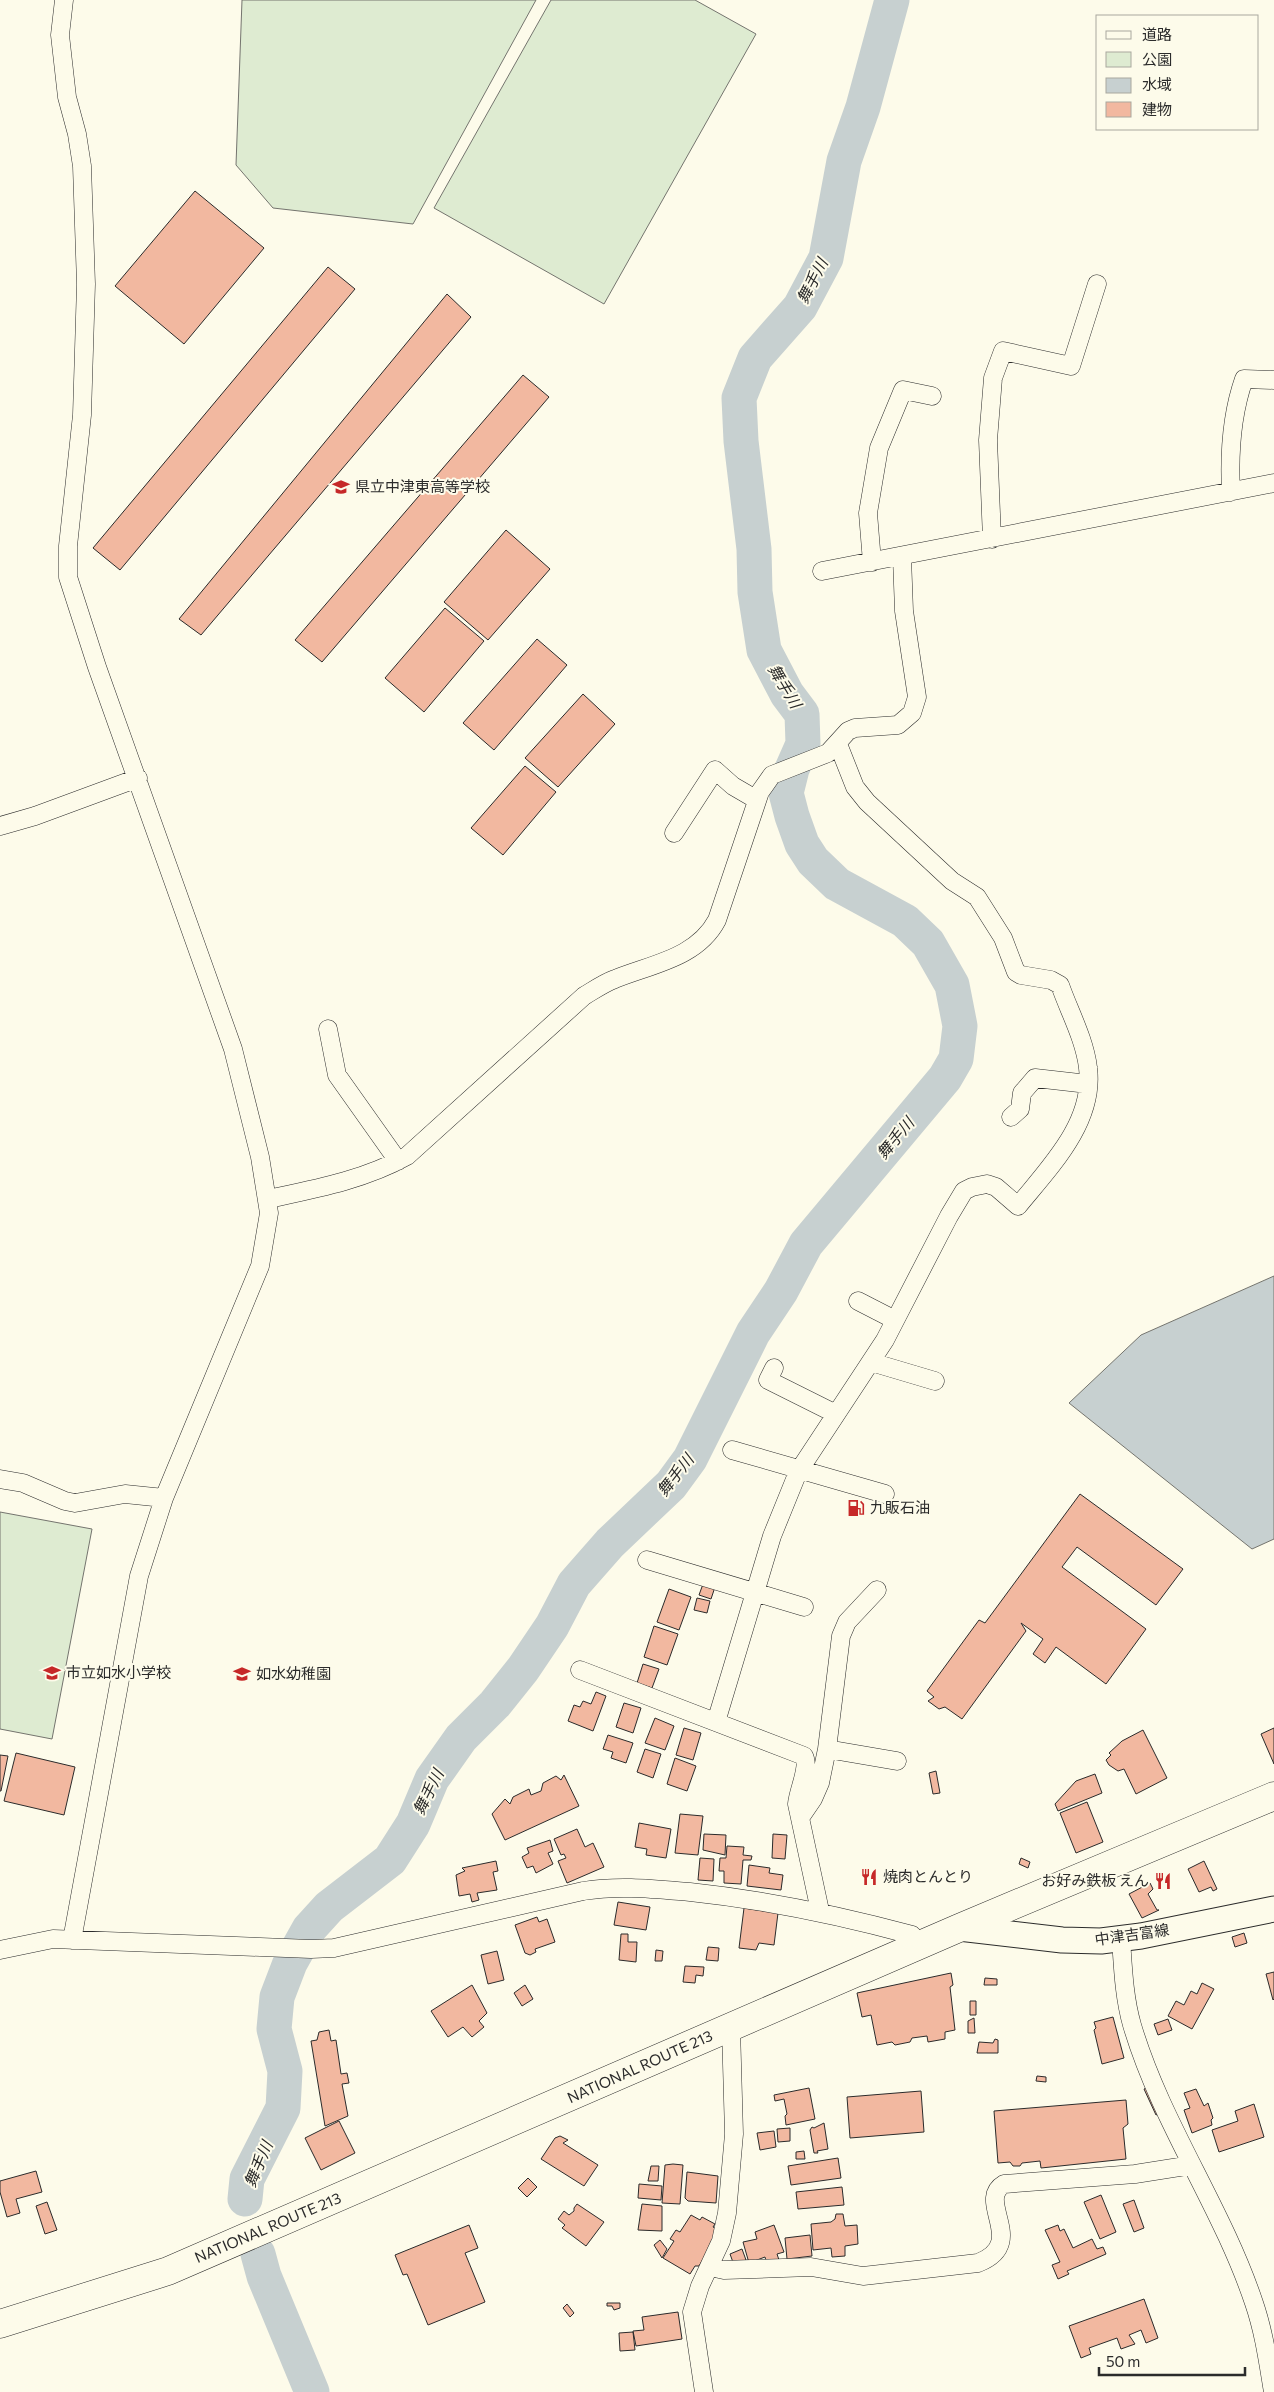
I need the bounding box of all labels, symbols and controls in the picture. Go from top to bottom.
legend [1096,15,1259,130]
text: 道路 [1142,25,1172,43]
text: 公園 [1142,50,1172,68]
text: 水域 [1142,75,1172,93]
text: 建物 [1142,100,1172,118]
water label: 舞手川 [792,253,832,306]
school or university icon: 県立中津東高等学校 [331,477,351,497]
place label: 県立中津東高等学校 [355,477,490,495]
water label: 舞手川 [765,660,807,713]
water label: 舞手川 [872,1112,919,1162]
water label: 舞手川 [652,1448,698,1499]
fuel station icon: 九販石油 [846,1498,866,1518]
place label: 九販石油 [870,1498,930,1516]
school or university icon: 市立如水小学校 [42,1663,62,1683]
place label: 市立如水小学校 [66,1663,171,1681]
school or university icon: 如水幼稚園 [232,1664,252,1684]
place label: 如水幼稚園 [256,1664,331,1682]
water label: 舞手川 [408,1764,447,1818]
restaurant icon: 焼肉とんとり [859,1867,879,1887]
place label: 焼肉とんとり [883,1867,973,1885]
place label: お好み鉄板 えん [1041,1871,1149,1889]
restaurant icon: お好み鉄板 えん [1153,1871,1173,1891]
street label: 中津吉富線 [1093,1920,1170,1948]
street label: NATIONAL ROUTE 213 [564,2026,715,2106]
water label: 舞手川 [239,2136,276,2190]
street label: NATIONAL ROUTE 213 [192,2188,344,2266]
scale bar [1099,2344,1245,2376]
text: 50 m [1106,2352,1140,2370]

